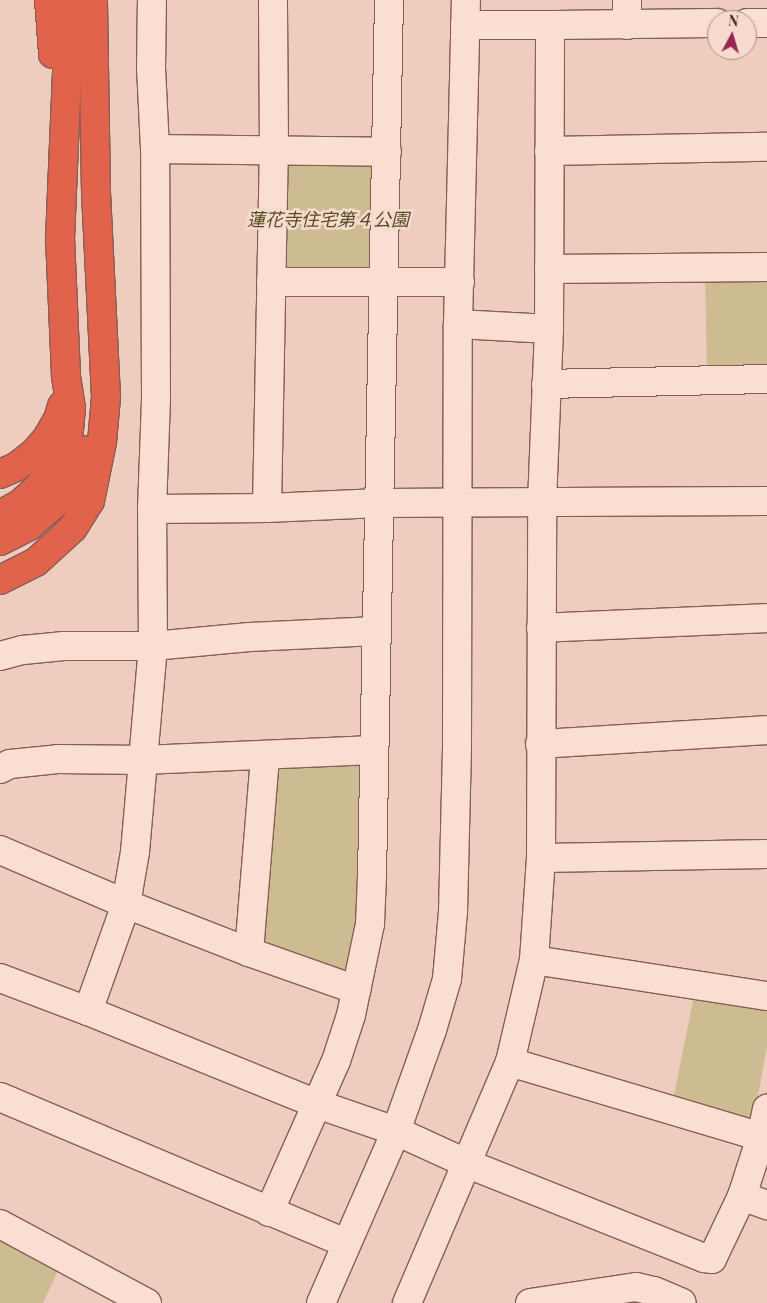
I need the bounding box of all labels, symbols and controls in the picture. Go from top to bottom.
north arrow [707,10,757,60]
text: N [727,11,740,31]
park label: 蓮花寺住宅第４公園 [247,208,409,230]

